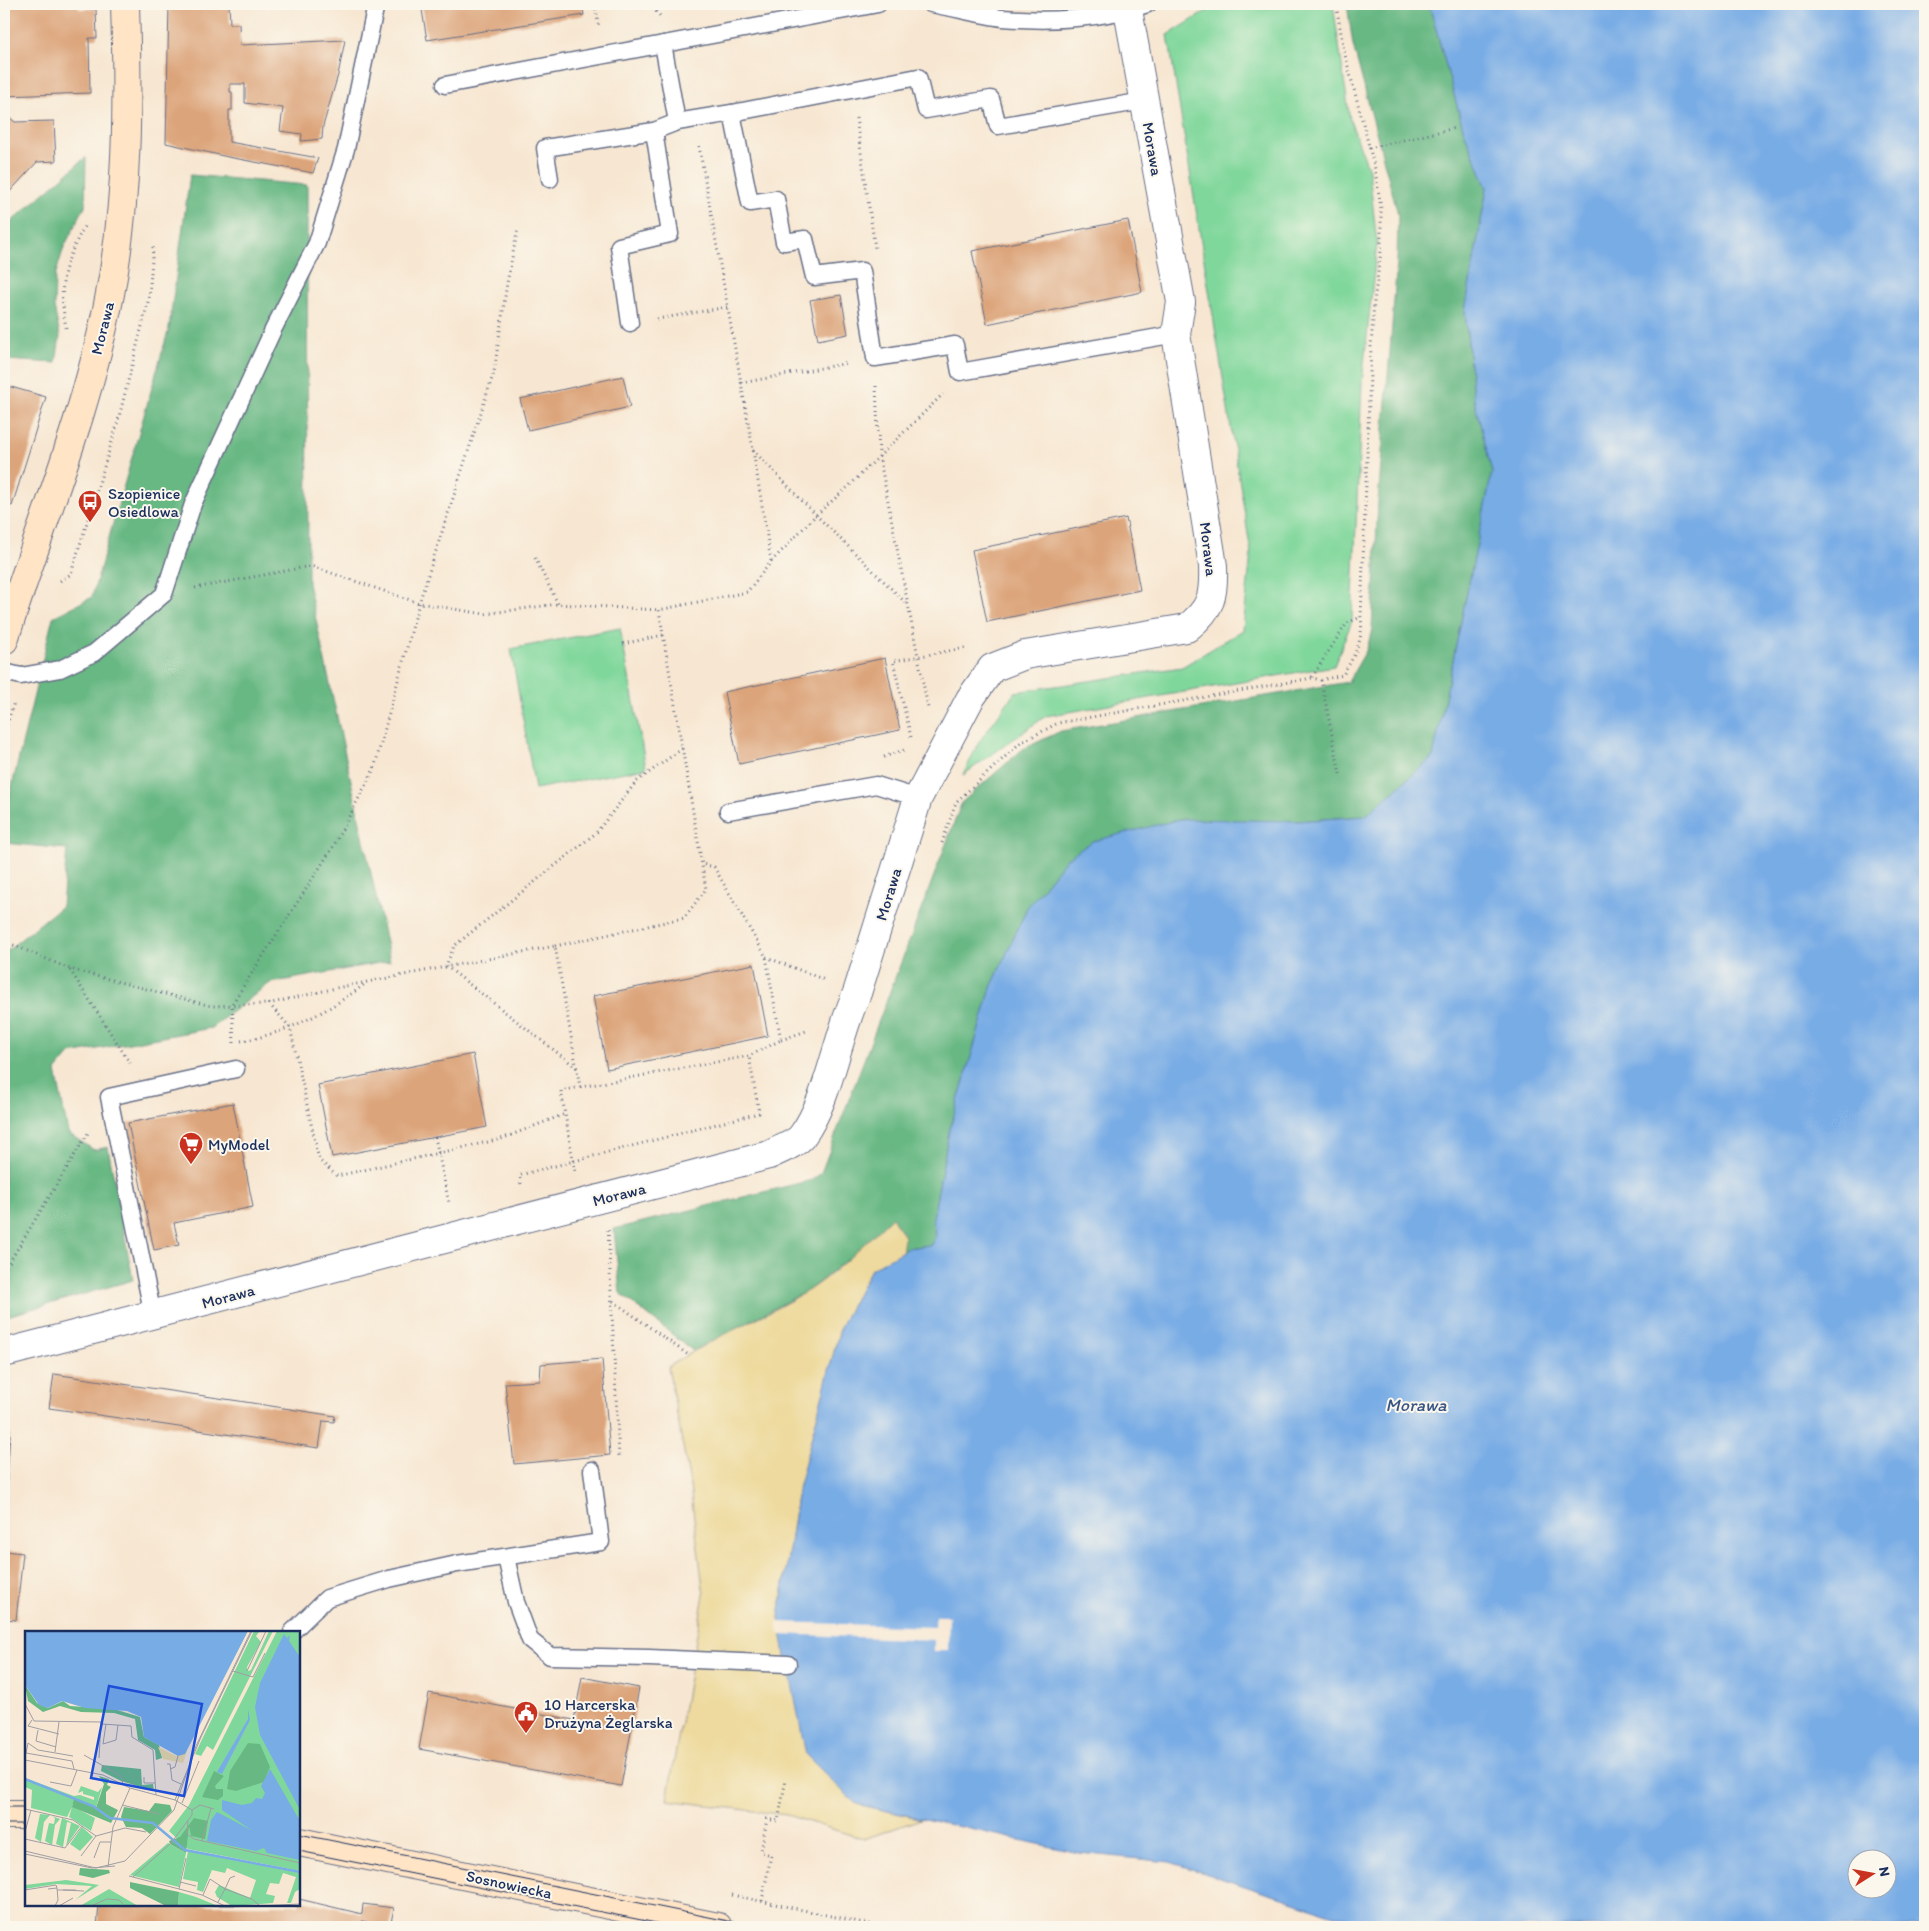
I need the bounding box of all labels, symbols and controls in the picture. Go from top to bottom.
street label: Morawa [1138,121,1167,178]
street label: Morawa [87,299,118,357]
place label: Szopienice Osiedlowa [108,484,180,521]
bus stop icon: Szopienice Osiedlowa [77,489,103,523]
street label: Morawa [1196,521,1221,578]
street label: Morawa [871,865,906,923]
supermarket icon: MyModel [178,1131,204,1165]
place label: MyModel [208,1135,270,1154]
street label: Morawa [591,1179,648,1210]
street label: Morawa [199,1280,257,1313]
water label: Morawa [1386,1394,1447,1416]
inset map [25,1631,300,1906]
place label: 10 Harcerska Drużyna Żeglarska [544,1695,673,1732]
public building icon: 10 Harcerska Drużyna Żeglarska [513,1700,539,1734]
north arrow [1846,1848,1896,1898]
text: N [1875,1865,1894,1878]
street label: Sosnowiecka [464,1866,554,1903]

